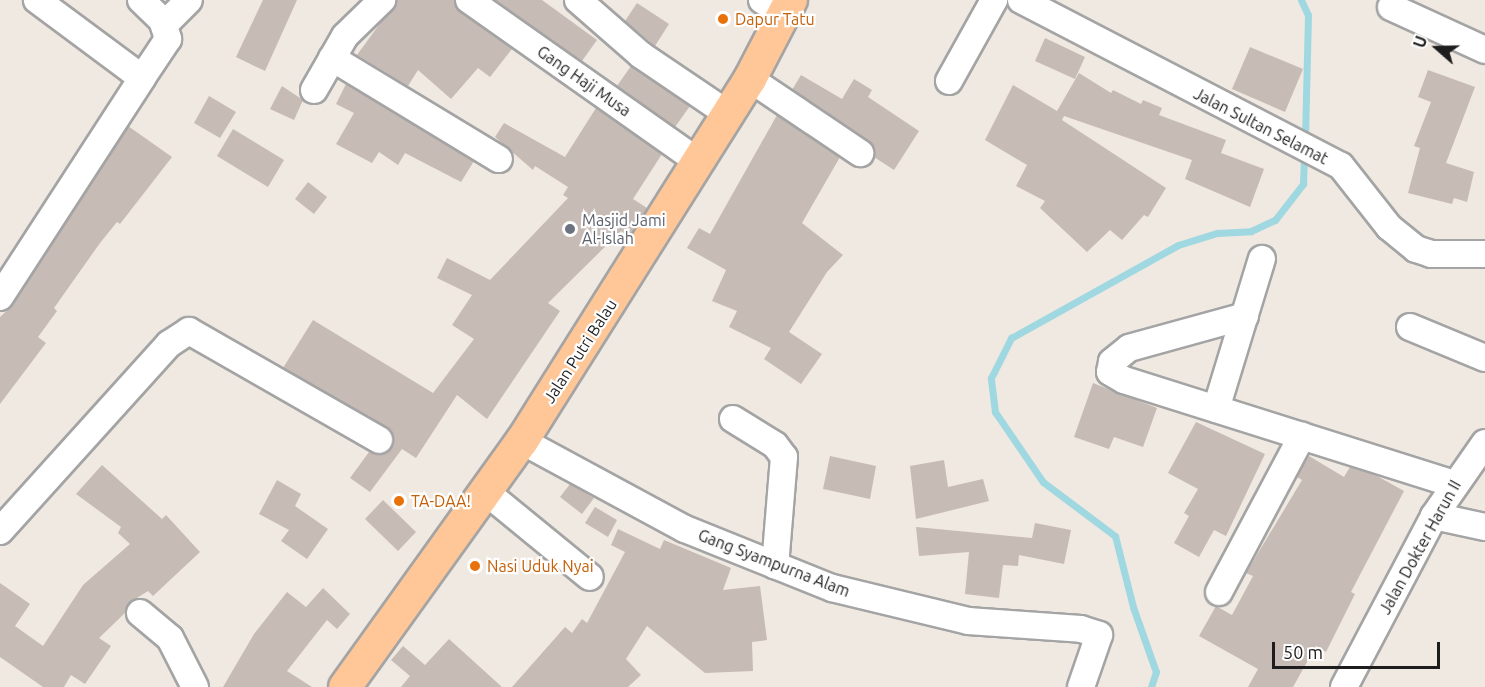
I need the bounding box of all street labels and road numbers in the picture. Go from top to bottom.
street label: Gang Haji Musa [533,42,635,120]
street label: Jalan Sultan Selamat [1191,84,1331,168]
street label: Jalan Putri Balau [539,295,621,407]
street label: Jalan Dokter Harun II [1375,477,1465,617]
street label: Gang Syampurna Alam [695,525,853,601]

